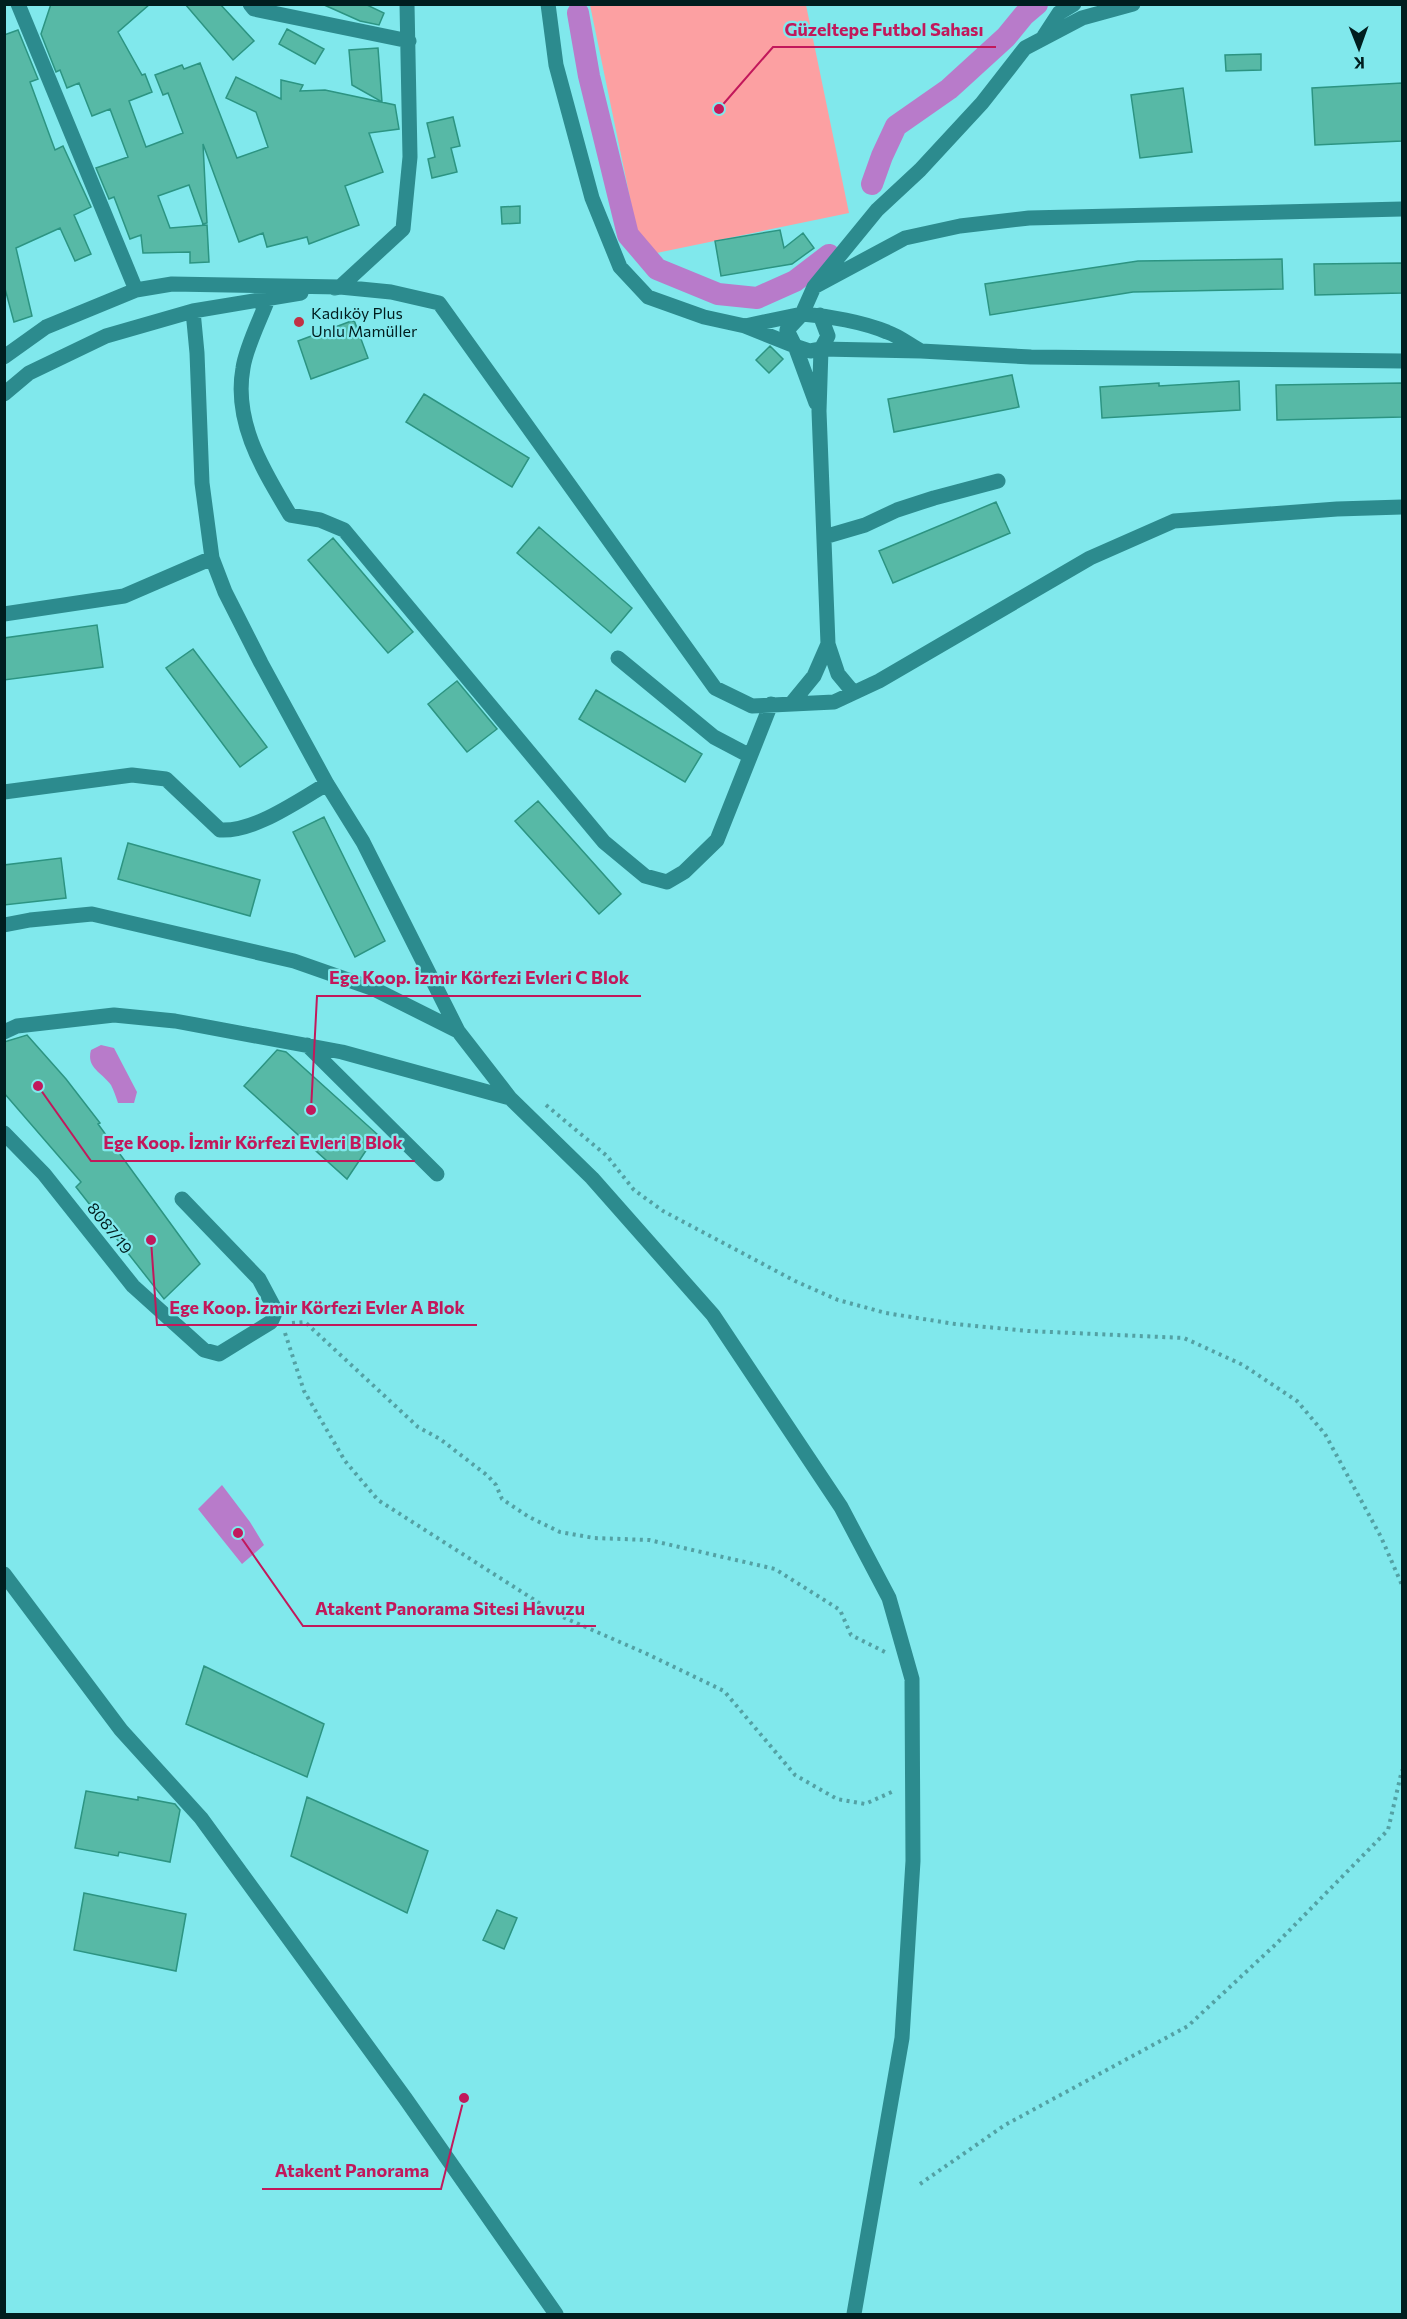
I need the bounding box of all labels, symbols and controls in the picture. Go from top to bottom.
callout: Güzeltepe Futbol Sahası [773,11,996,47]
text: Güzeltepe Futbol Sahası [784,18,984,40]
north arrow [1329,18,1389,78]
text: K [1354,54,1365,73]
place label: Kadıköy Plus Unlu Mamüller [311,303,418,340]
marker: Kadıköy Plus Unlu Mamüller [292,315,306,329]
callout: Ege Koop. İzmir Körfezi Evleri C Blok [317,960,641,996]
text: Ege Koop. İzmir Körfezi Evleri C Blok [329,966,630,988]
callout: Ege Koop. İzmir Körfezi Evleri B Blok [91,1125,415,1161]
text: Ege Koop. İzmir Körfezi Evleri B Blok [103,1131,403,1153]
street label: 8087/19 [84,1198,137,1257]
callout: Ege Koop. İzmir Körfezi Evler A Blok [157,1289,477,1325]
text: Ege Koop. İzmir Körfezi Evler A Blok [169,1296,465,1318]
callout: Atakent Panorama Sitesi Havuzu [303,1590,596,1626]
text: Atakent Panorama Sitesi Havuzu [315,1597,585,1619]
callout: Atakent Panorama [262,2153,441,2189]
text: Atakent Panorama [275,2159,429,2181]

